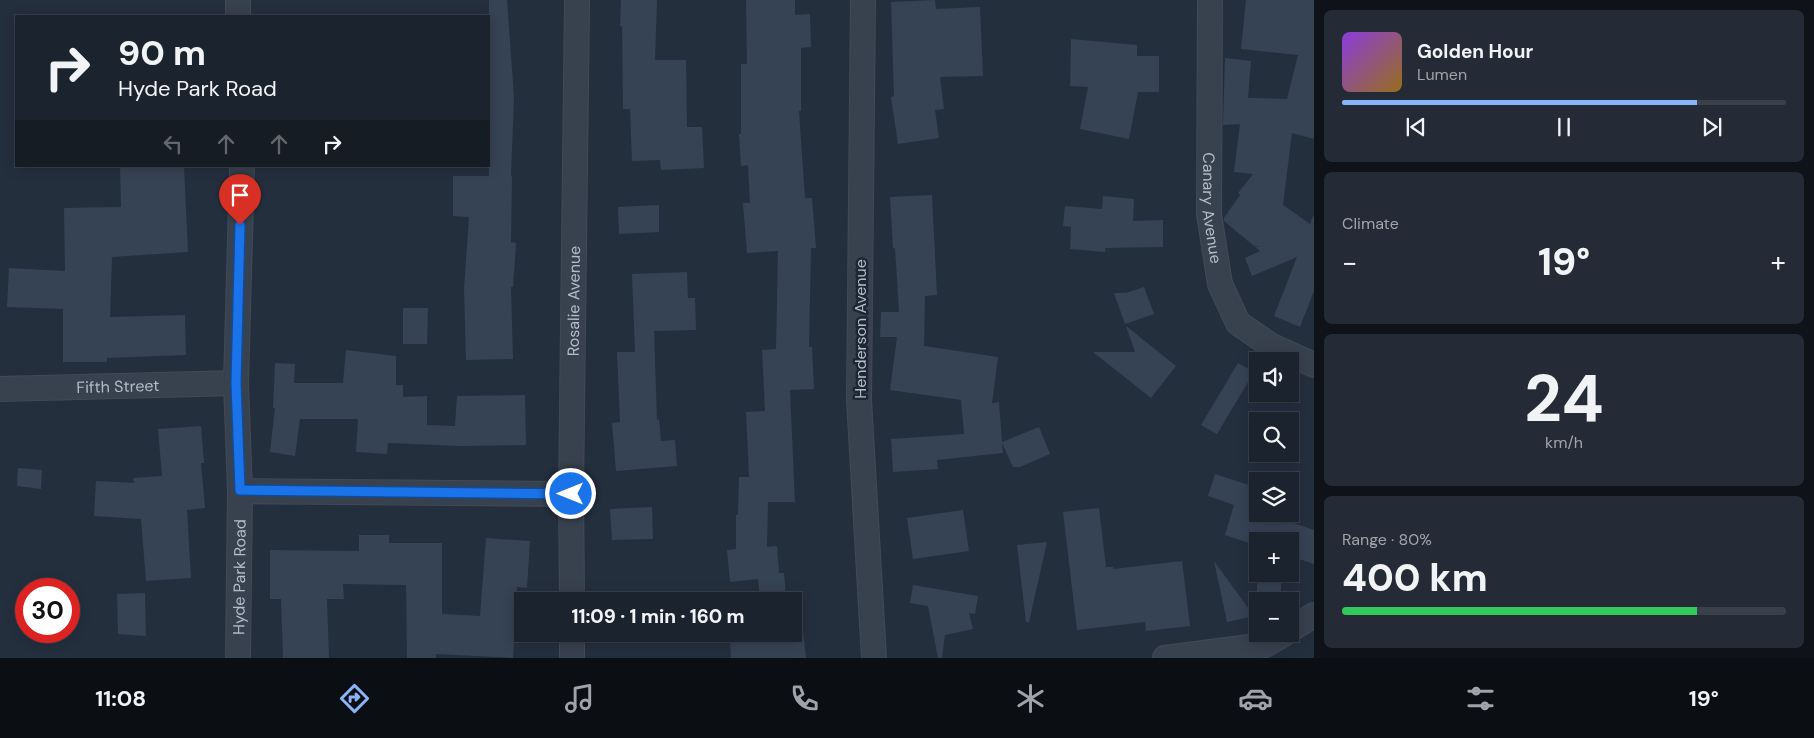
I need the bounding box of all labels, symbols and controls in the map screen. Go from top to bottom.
text: 90 m [118,30,206,76]
icon: right [35,35,100,100]
text: Golden Hour [1417,39,1533,64]
text: Lumen [1417,64,1467,85]
text: Hyde Park Road [118,74,277,103]
icon: previous [1402,113,1430,141]
icon: pause [1550,113,1578,141]
icon: next [1698,113,1726,141]
icon: left [159,130,187,158]
icon: ahead [212,130,240,158]
icon: ahead [265,130,293,158]
icon: right [318,130,346,158]
street label: Canary Avenue [1198,152,1227,265]
pin [219,174,261,225]
icon: arrive [226,181,254,209]
text: Climate [1342,213,1399,234]
text: 19° [1538,237,1590,287]
text: − [1342,244,1357,281]
text: + [1771,244,1786,281]
street label: Rosalie Avenue [562,246,585,356]
street label: Henderson Avenue [850,259,871,399]
map controls [1249,352,1299,642]
button: sound [1249,352,1299,402]
text: 24 [1524,357,1604,441]
street label: Fifth Street [76,374,160,398]
button: search [1249,412,1299,462]
text: km/h [1545,432,1583,453]
position arrow [544,467,596,519]
button: layers [1249,472,1299,522]
street label: Hyde Park Road [228,519,250,635]
text: Range · 80% [1342,529,1432,550]
button: + [1249,532,1299,582]
text: 400 km [1342,553,1488,603]
speed limit sign: 30 [15,578,80,643]
button: − [1249,592,1299,642]
text: 11:09 · 1 min · 160 m [571,604,745,629]
icon: directions [337,681,372,716]
icon: music [562,681,597,716]
icon: phone [787,681,822,716]
icon: climate [1013,681,1048,716]
icon: car [1238,681,1273,716]
icon: filters [1463,681,1498,716]
text: 11:08 [95,684,146,713]
text: 19° [1689,684,1719,713]

